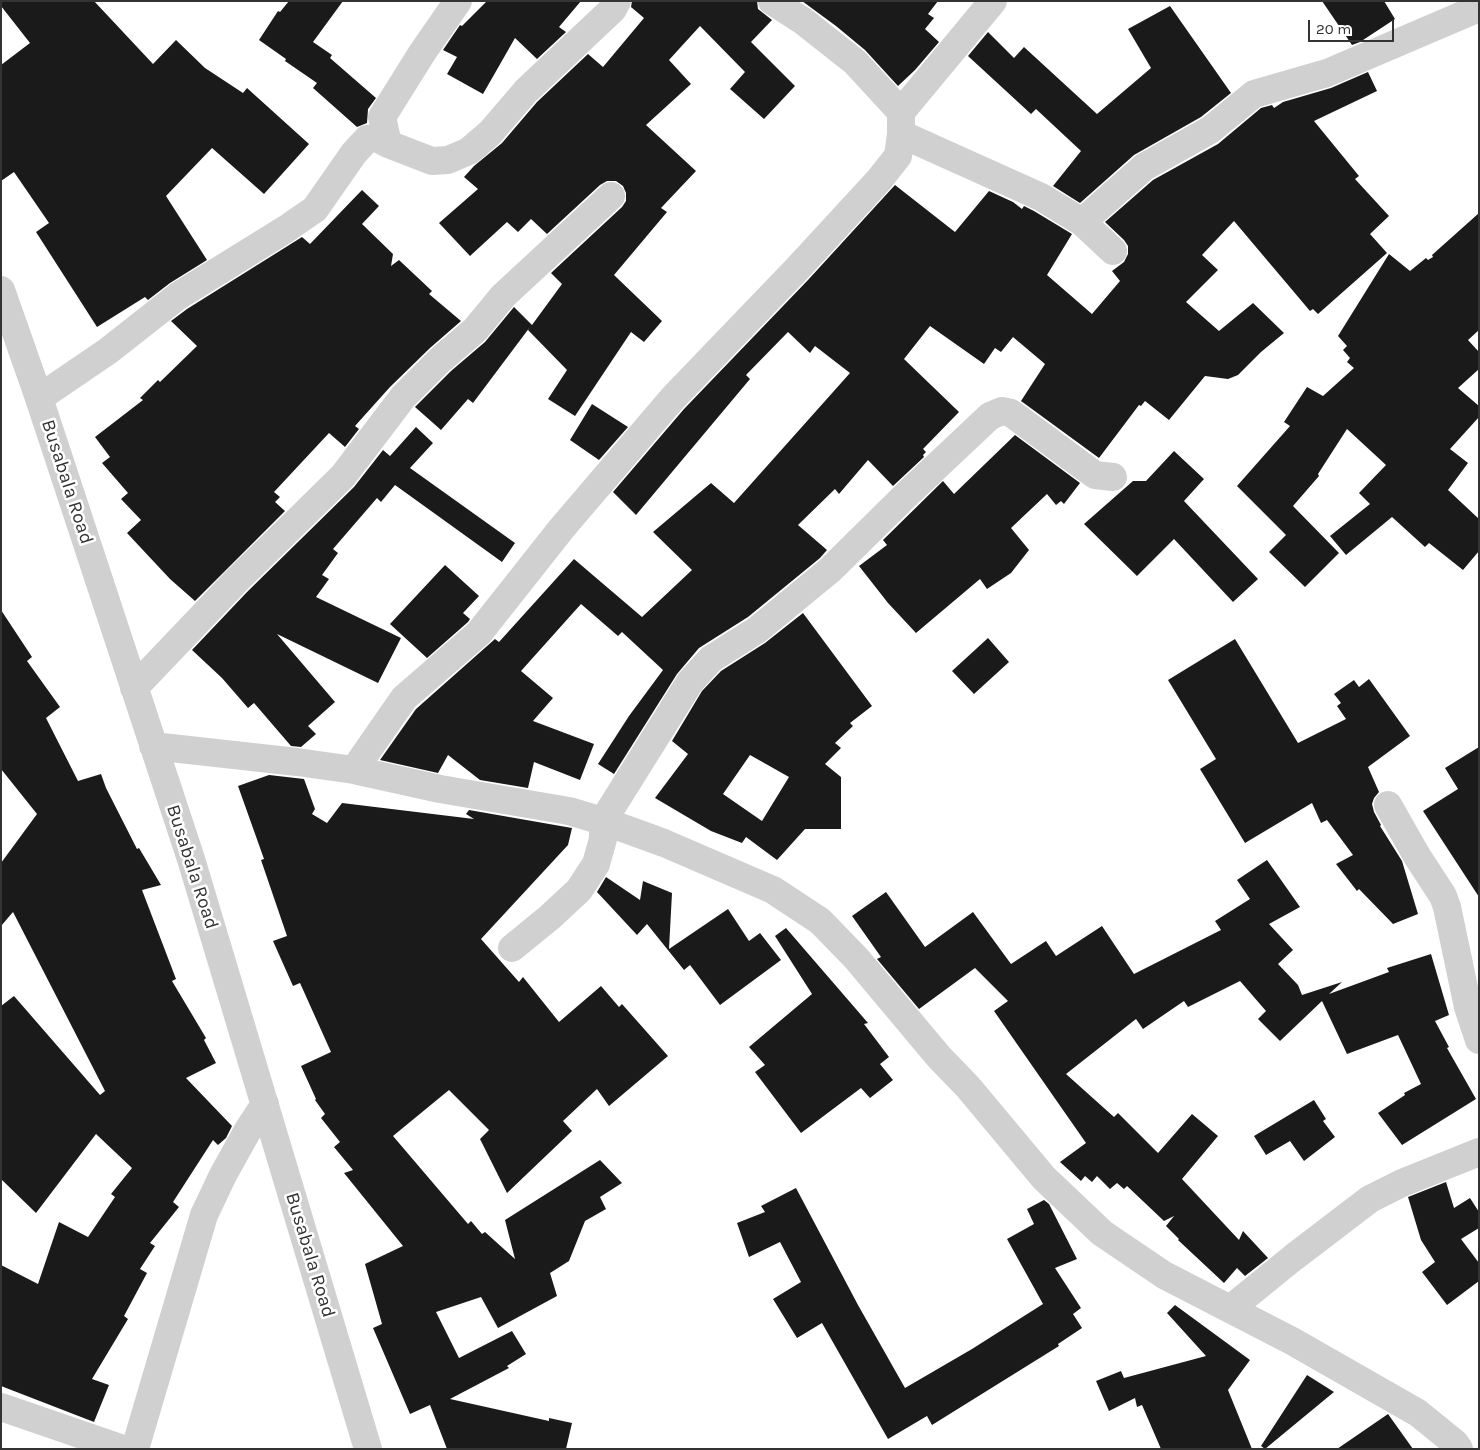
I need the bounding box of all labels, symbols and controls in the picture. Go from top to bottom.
scale bar [1310,10,1396,42]
text: 20 m [1316,20,1351,38]
street label: Busabala Road [36,417,98,547]
street label: Busabala Road [161,802,223,932]
street label: Busabala Road [280,1190,340,1320]

